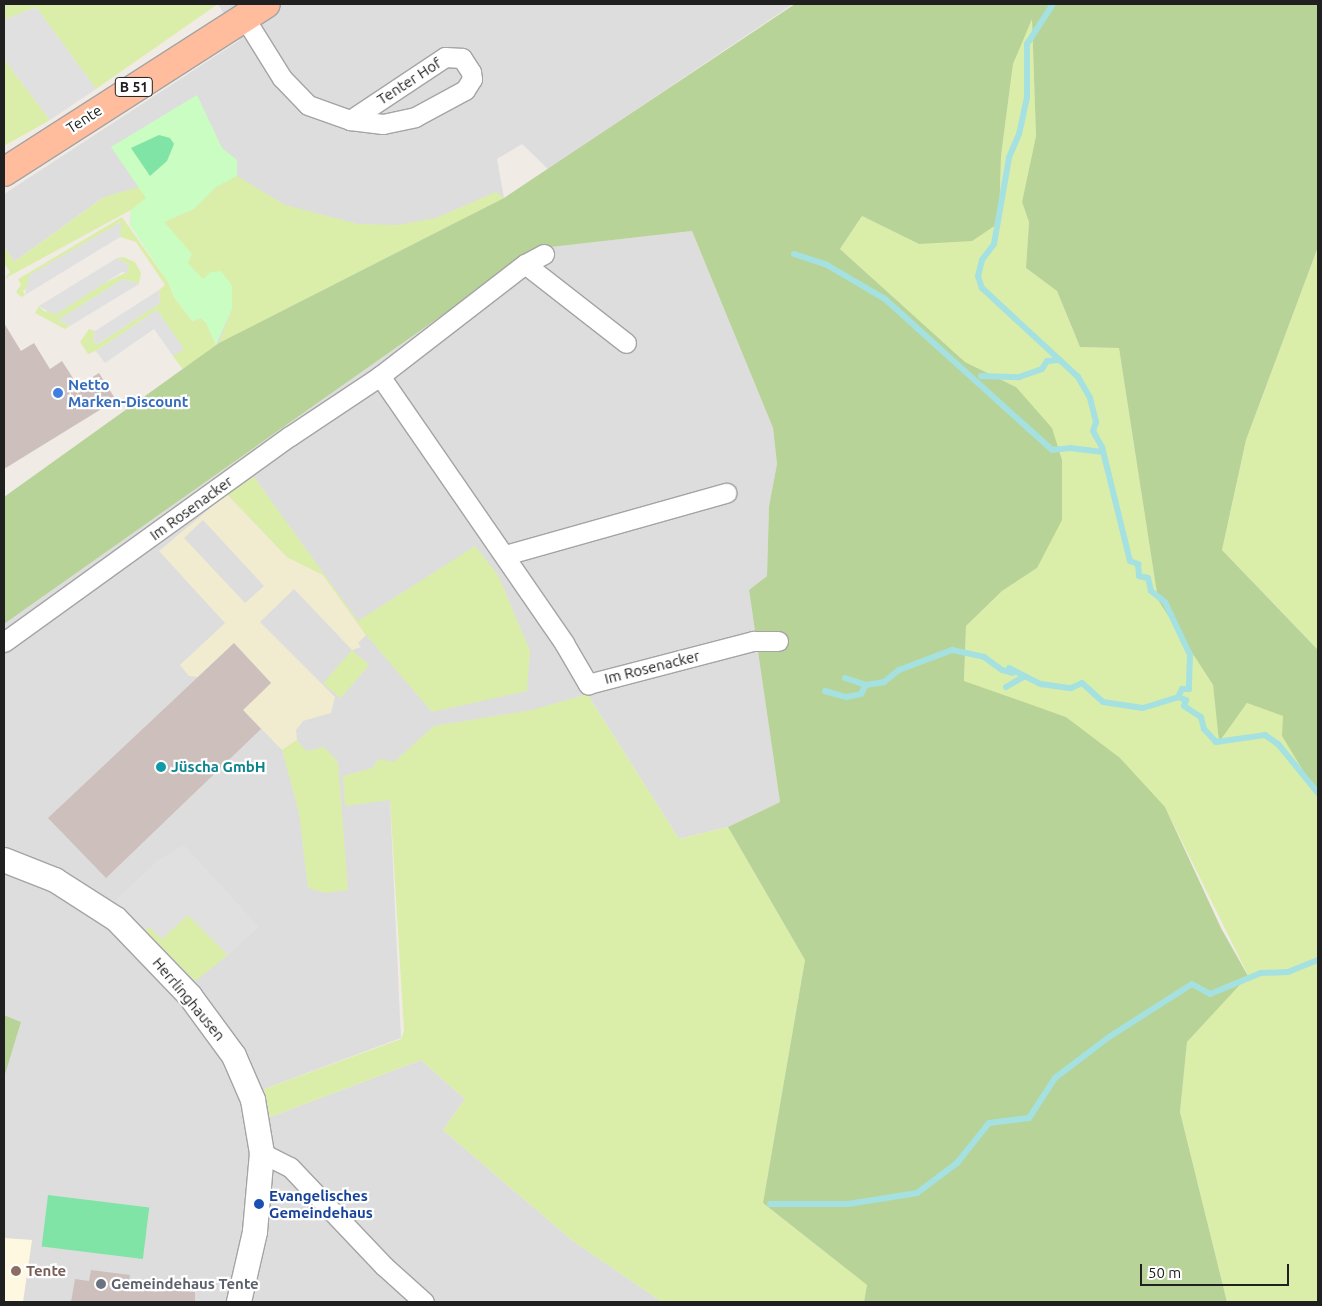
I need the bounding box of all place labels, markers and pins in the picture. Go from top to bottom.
place label: Netto Marken-Discount [68,375,188,410]
marker: Netto Marken-Discount [52,387,64,399]
place label: Jüscha GmbH [171,758,266,776]
marker: Jüscha GmbH [155,761,167,773]
place label: Evangelisches Gemeindehaus [269,1186,373,1221]
marker: Evangelisches Gemeindehaus [253,1198,265,1210]
place label: Tente [26,1262,66,1280]
marker: Tente [10,1265,22,1277]
place label: Gemeindehaus Tente [111,1275,259,1293]
marker: Gemeindehaus Tente [95,1278,107,1290]

